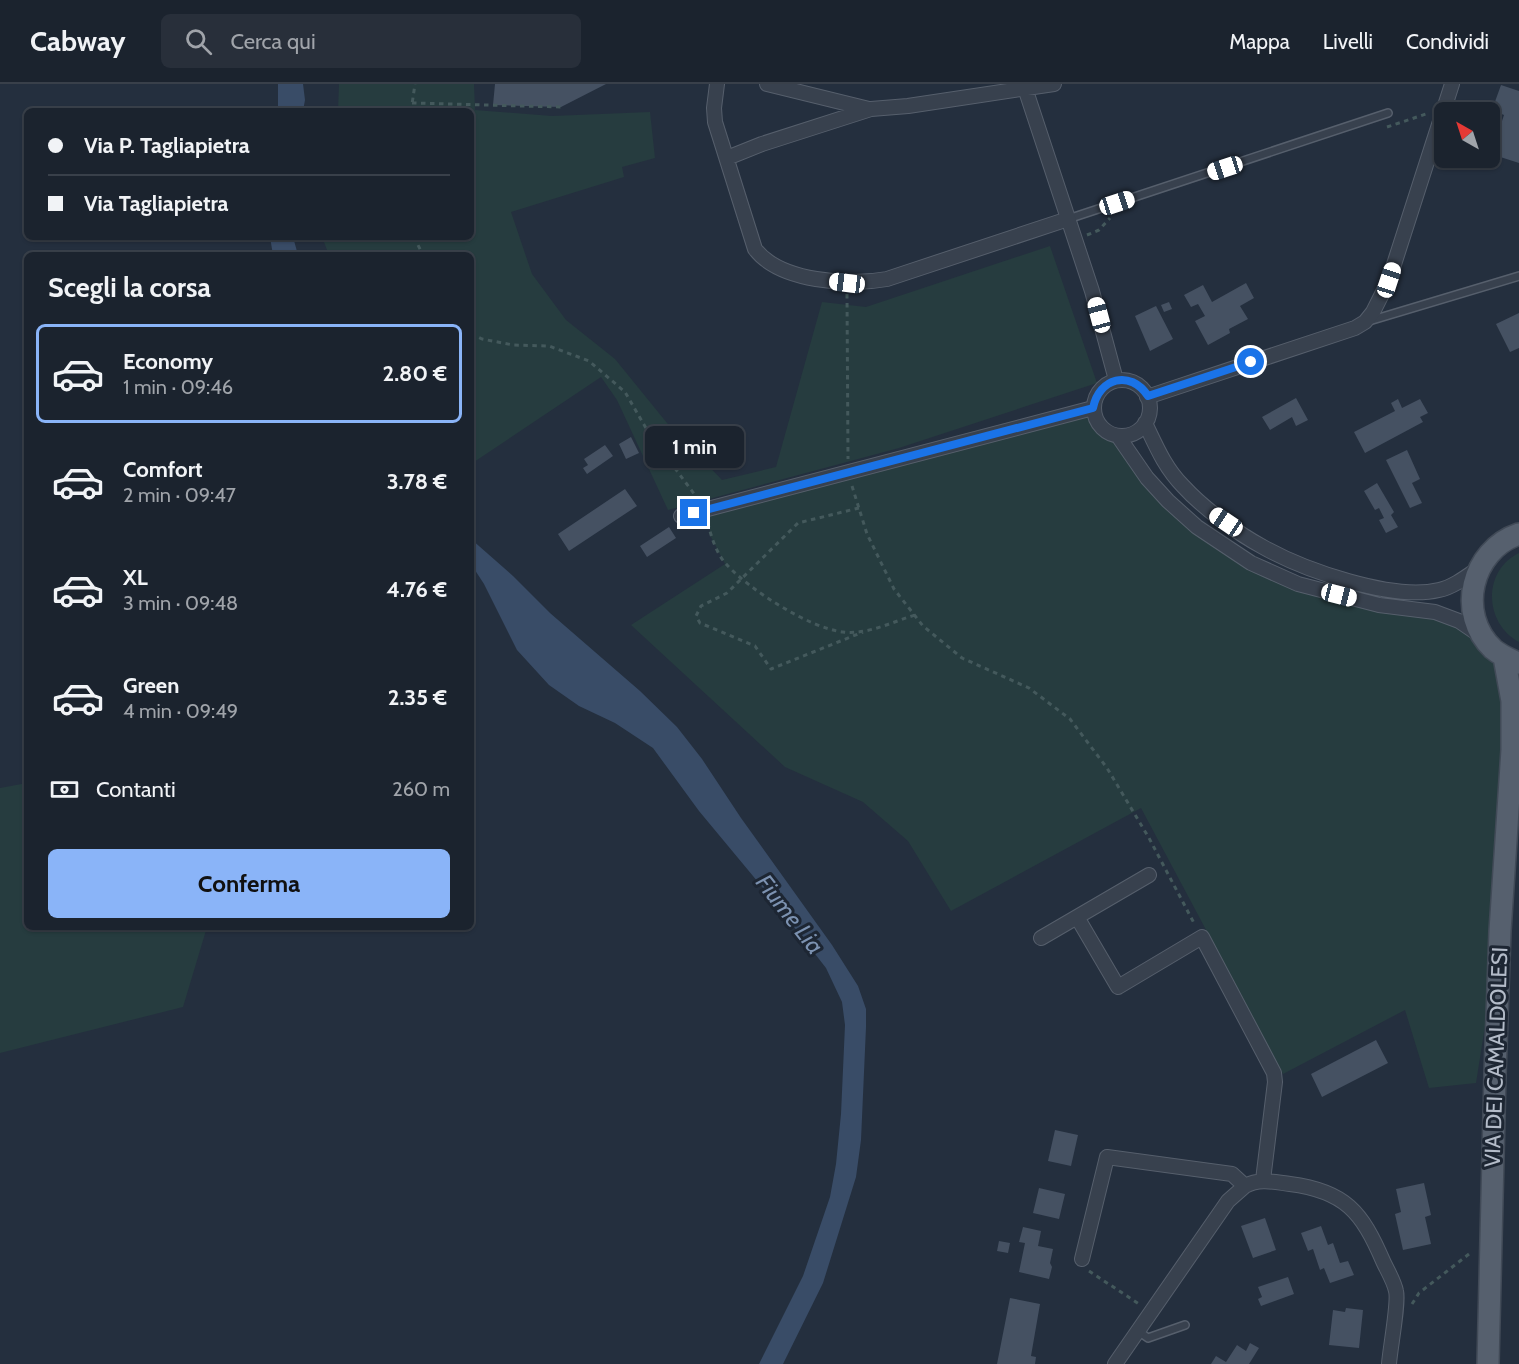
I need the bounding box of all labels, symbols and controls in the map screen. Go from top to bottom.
search box [161,14,581,68]
text: Cabway [30,24,125,58]
icon: search [182,25,215,58]
text: Cerca qui [230,28,316,55]
text: Mappa [1229,29,1290,54]
text: Livelli [1323,29,1373,54]
text: Condividi [1406,29,1489,54]
north arrow [1434,102,1500,168]
map controls [1434,102,1500,168]
text: Via P. Tagliapietra [84,132,250,159]
car [1205,154,1245,182]
car [1097,189,1137,217]
text: Via Tagliapietra [84,190,229,217]
car [1375,260,1403,300]
text: Scegli la corsa [48,271,211,304]
car [828,272,866,294]
car [1086,295,1112,335]
icon: car [51,347,105,401]
text: Economy [123,348,213,375]
route start [1237,348,1264,375]
text: 2.80 € [383,360,447,387]
text: 1 min · 09:46 [123,375,233,399]
callout: 1 min [644,426,744,468]
text: 1 min [672,435,717,459]
icon: car [51,455,105,509]
text: Comfort [123,456,202,483]
text: 3.78 € [387,468,447,495]
text: 2 min · 09:47 [123,483,236,507]
route end [680,499,707,526]
car [1206,504,1246,540]
icon: car [51,563,105,617]
text: XL [123,564,148,591]
text: 4.76 € [386,576,447,603]
car [1319,582,1359,608]
text: 3 min · 09:48 [123,591,238,615]
icon: car [51,671,105,725]
text: Green [123,672,179,699]
text: 2.35 € [388,684,447,711]
text: 4 min · 09:49 [123,699,238,723]
icon: cash [48,773,81,806]
text: Contanti [96,776,176,803]
text: 260 m [392,777,450,801]
button: Conferma [48,849,450,918]
water label: Fiume Lia [750,868,830,960]
street label: VIA DEI CAMALDOLESI [1479,946,1513,1168]

